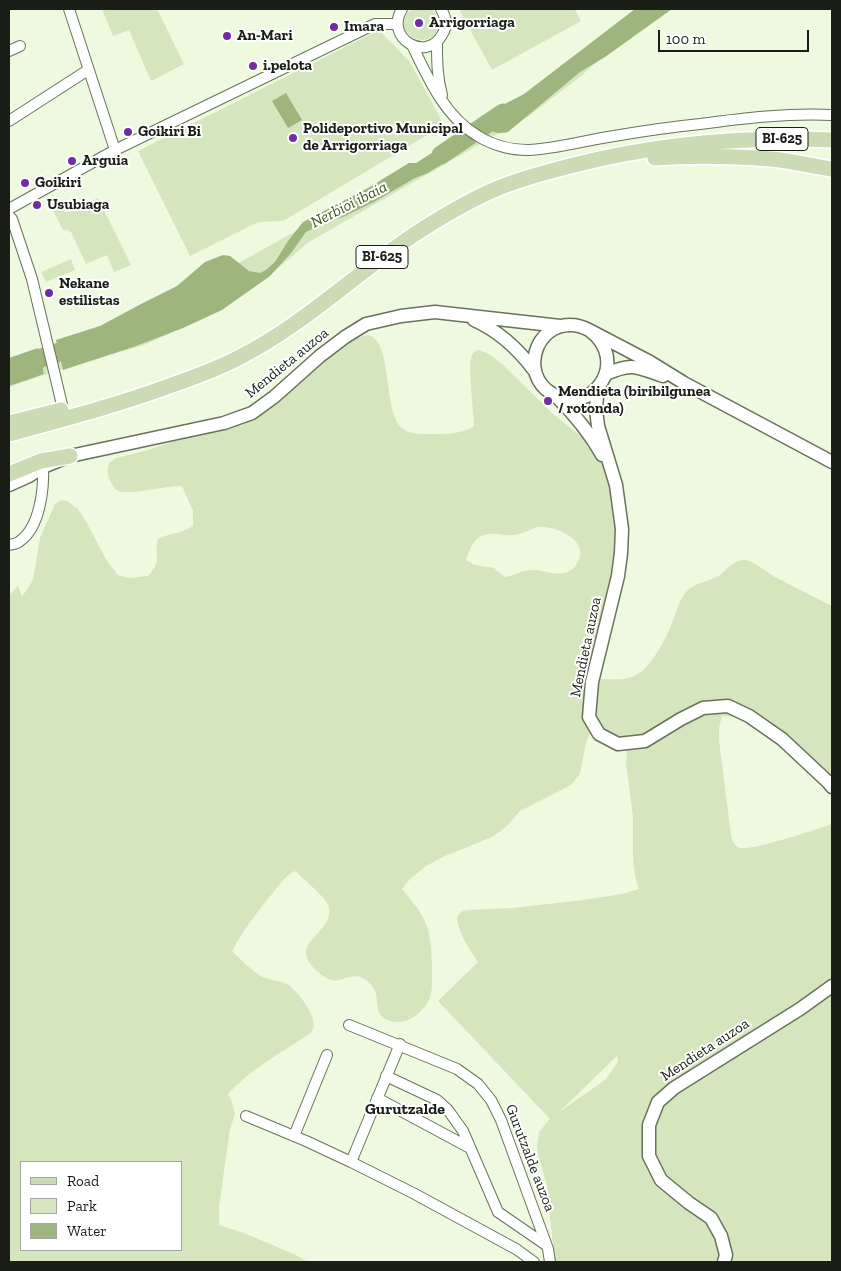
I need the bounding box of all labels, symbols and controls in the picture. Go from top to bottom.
place label: Arrigorriaga [429,14,515,32]
marker: Arrigorriaga [413,17,425,29]
place label: Imara [344,18,384,36]
scale bar [661,20,812,52]
marker: Imara [328,21,340,33]
place label: An-Mari [237,27,293,45]
marker: An-Mari [221,30,233,42]
text: 100 m [666,30,705,48]
place label: i.pelota [263,57,312,75]
marker: i.pelota [247,60,259,72]
place label: Polideportivo Municipal de Arrigorriaga [303,120,463,155]
place label: Goikiri Bi [138,123,201,141]
marker: Goikiri Bi [122,126,134,138]
road number: BI-625 [756,128,808,150]
marker: Polideportivo Municipal de Arrigorriaga [287,132,299,144]
place label: Arguia [82,152,128,170]
marker: Arguia [66,155,78,167]
place label: Goikiri [35,174,81,192]
marker: Goikiri [19,177,31,189]
water label: Nerbioi ibaia [307,178,391,232]
place label: Usubiaga [47,196,109,214]
marker: Usubiaga [31,199,43,211]
road number: BI-625 [356,246,408,268]
place label: Nekane estilistas [59,275,120,310]
marker: Nekane estilistas [43,287,55,299]
street label: Mendieta auzoa [242,324,332,402]
place label: Mendieta (biribilgunea / rotonda) [558,383,711,418]
marker: Mendieta (biribilgunea / rotonda) [542,395,554,407]
street label: Mendieta auzoa [567,595,605,699]
street label: Mendieta auzoa [657,1015,753,1085]
district label: Gurutzalde [365,1099,445,1119]
street label: Gurutzalde auzoa [501,1102,559,1214]
legend [20,1161,182,1251]
text: Road [67,1172,99,1190]
text: Park [67,1197,97,1215]
text: Water [67,1222,107,1240]

